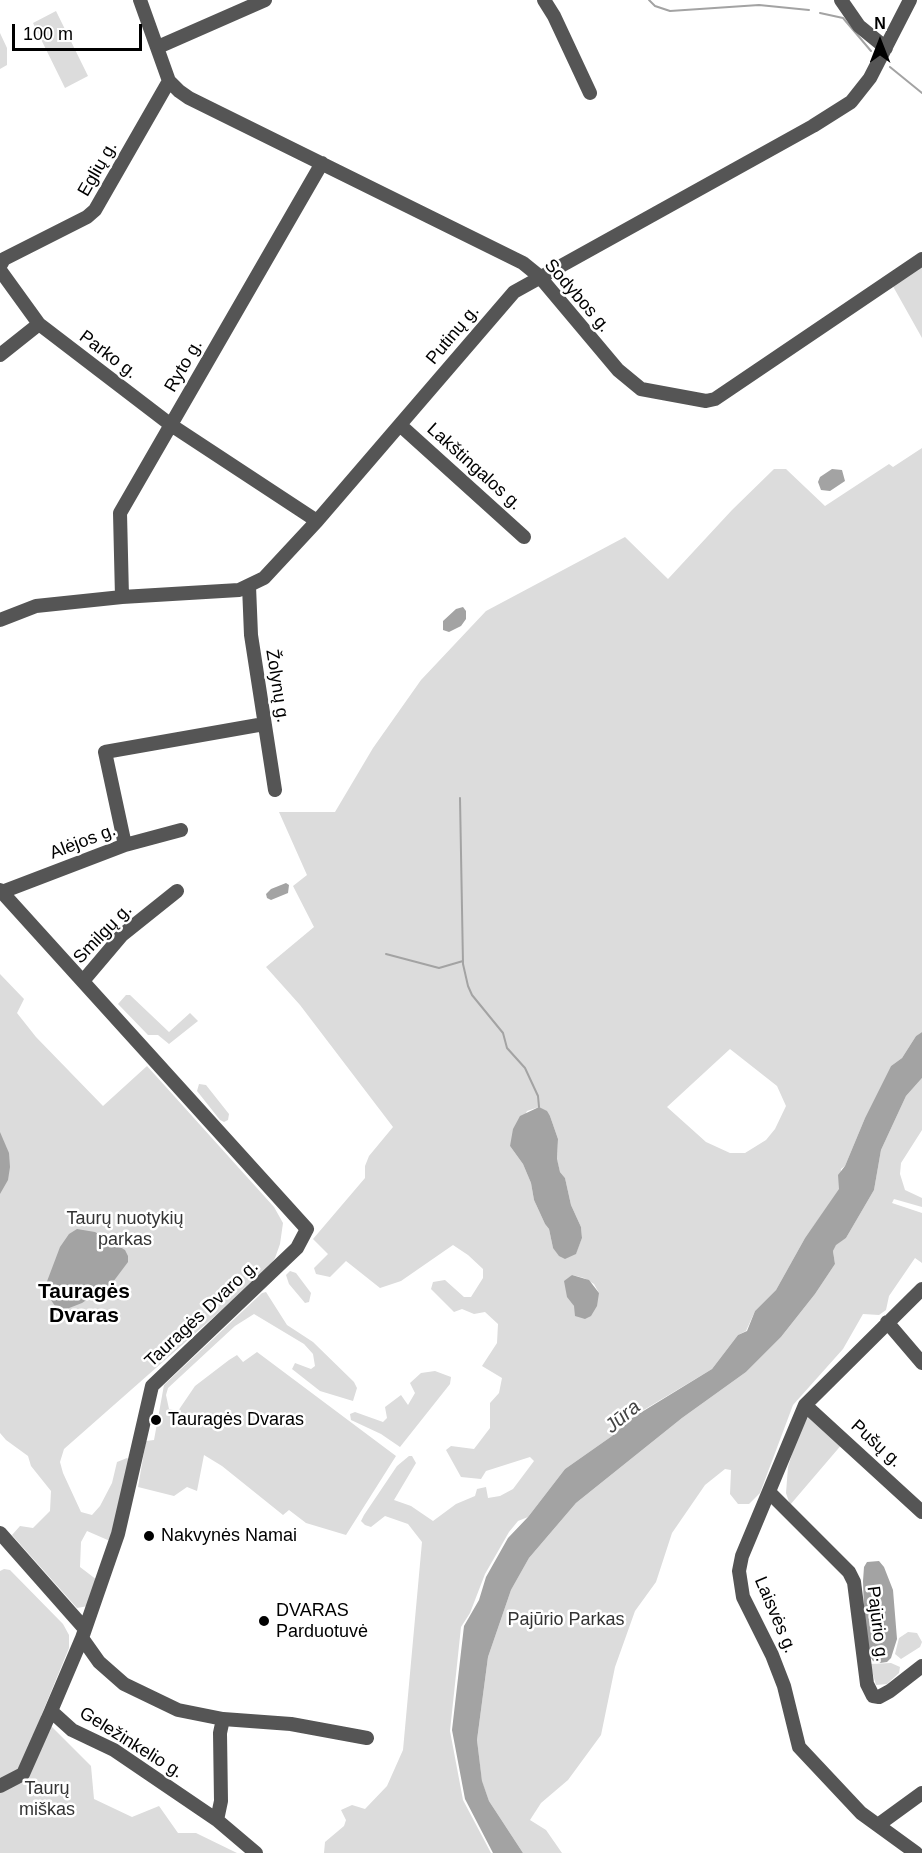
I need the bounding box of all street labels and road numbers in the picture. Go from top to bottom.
street label: Eglių g. [74,138,122,200]
street label: Sodybos g. [539,255,615,337]
street label: Putinų g. [422,301,484,369]
street label: Parko g. [75,326,141,384]
street label: Ryto g. [160,336,208,396]
street label: Lakštingalos g. [422,419,526,515]
street label: Žolynų g. [261,648,293,724]
street label: Alėjos g. [47,820,119,864]
street label: Smilgų g. [69,900,137,968]
street label: Tauragės Dvaro g. [141,1256,263,1372]
street label: Pušų g. [846,1416,906,1472]
street label: Laisvės g. [749,1573,801,1657]
street label: Pajūrio g. [862,1585,892,1663]
street label: Geležinkelio g. [75,1703,187,1783]

